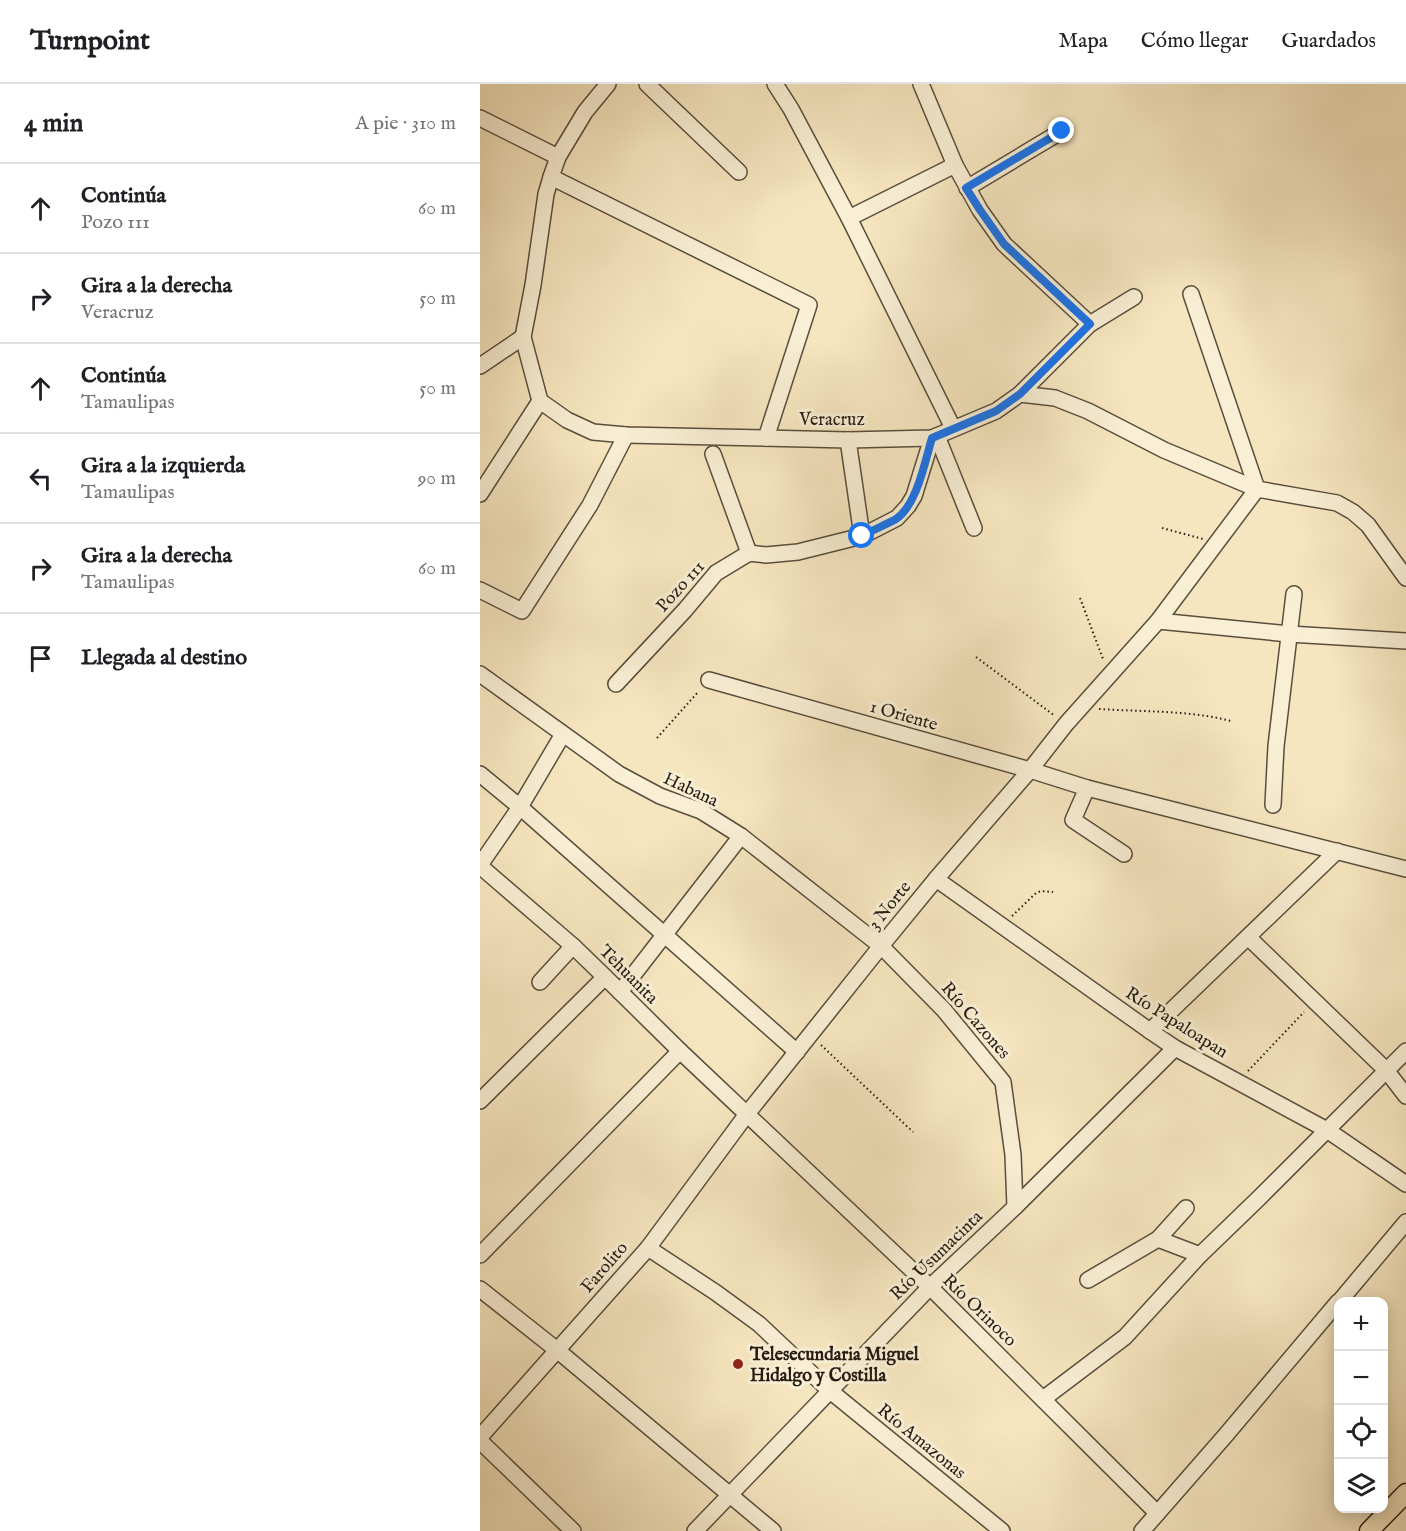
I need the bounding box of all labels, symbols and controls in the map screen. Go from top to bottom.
text: Turnpoint [30,24,150,59]
text: Mapa [1059,28,1108,55]
text: Cómo llegar [1141,28,1248,55]
text: Guardados [1281,28,1376,55]
text: 4 min [24,107,83,140]
text: A pie · 310 m [355,111,456,136]
route end [1048,117,1074,143]
text: Continúa [81,182,166,210]
icon: ahead [24,192,57,225]
text: 60 m [418,196,456,221]
text: Pozo 111 [81,210,150,235]
text: Gira a la derecha [81,272,232,300]
icon: right [24,282,57,315]
text: 50 m [419,286,456,311]
text: Veracruz [81,300,154,325]
text: Continúa [81,362,166,390]
icon: ahead [24,372,57,405]
text: 50 m [419,376,456,401]
text: Tamaulipas [81,390,174,415]
street label: Veracruz [798,409,865,432]
text: Gira a la izquierda [81,452,245,480]
icon: left [24,462,57,495]
text: 90 m [418,466,456,491]
text: Tamaulipas [81,480,174,505]
route start [848,522,874,548]
text: Gira a la derecha [81,542,232,570]
icon: right [24,552,57,585]
text: 60 m [418,556,456,581]
street label: Pozo 111 [652,556,710,618]
text: Tamaulipas [81,570,174,595]
icon: arrive [24,642,57,675]
text: Llegada al destino [81,644,247,672]
street label: 1 Oriente [867,696,940,737]
street label: Habana [659,768,722,813]
street label: 3 Norte [863,877,917,935]
street label: Tehuanita [593,941,663,1010]
street label: Río Cazones [935,978,1015,1064]
street label: Río Papaloapan [1121,983,1232,1064]
street label: Río Usumacinta [886,1206,988,1306]
street label: Farolito [577,1237,634,1298]
street label: Río Orinoco [937,1270,1021,1353]
map controls [1334,1297,1388,1513]
button: + [1334,1297,1388,1351]
place label: Telesecundaria Miguel Hidalgo y Costilla [749,1344,920,1388]
button: − [1334,1351,1388,1405]
marker: Telesecundaria Miguel Hidalgo y Costilla [731,1357,745,1371]
street label: Río Amazonas [872,1399,970,1485]
button: locate [1334,1405,1388,1459]
button: layers [1334,1459,1388,1513]

